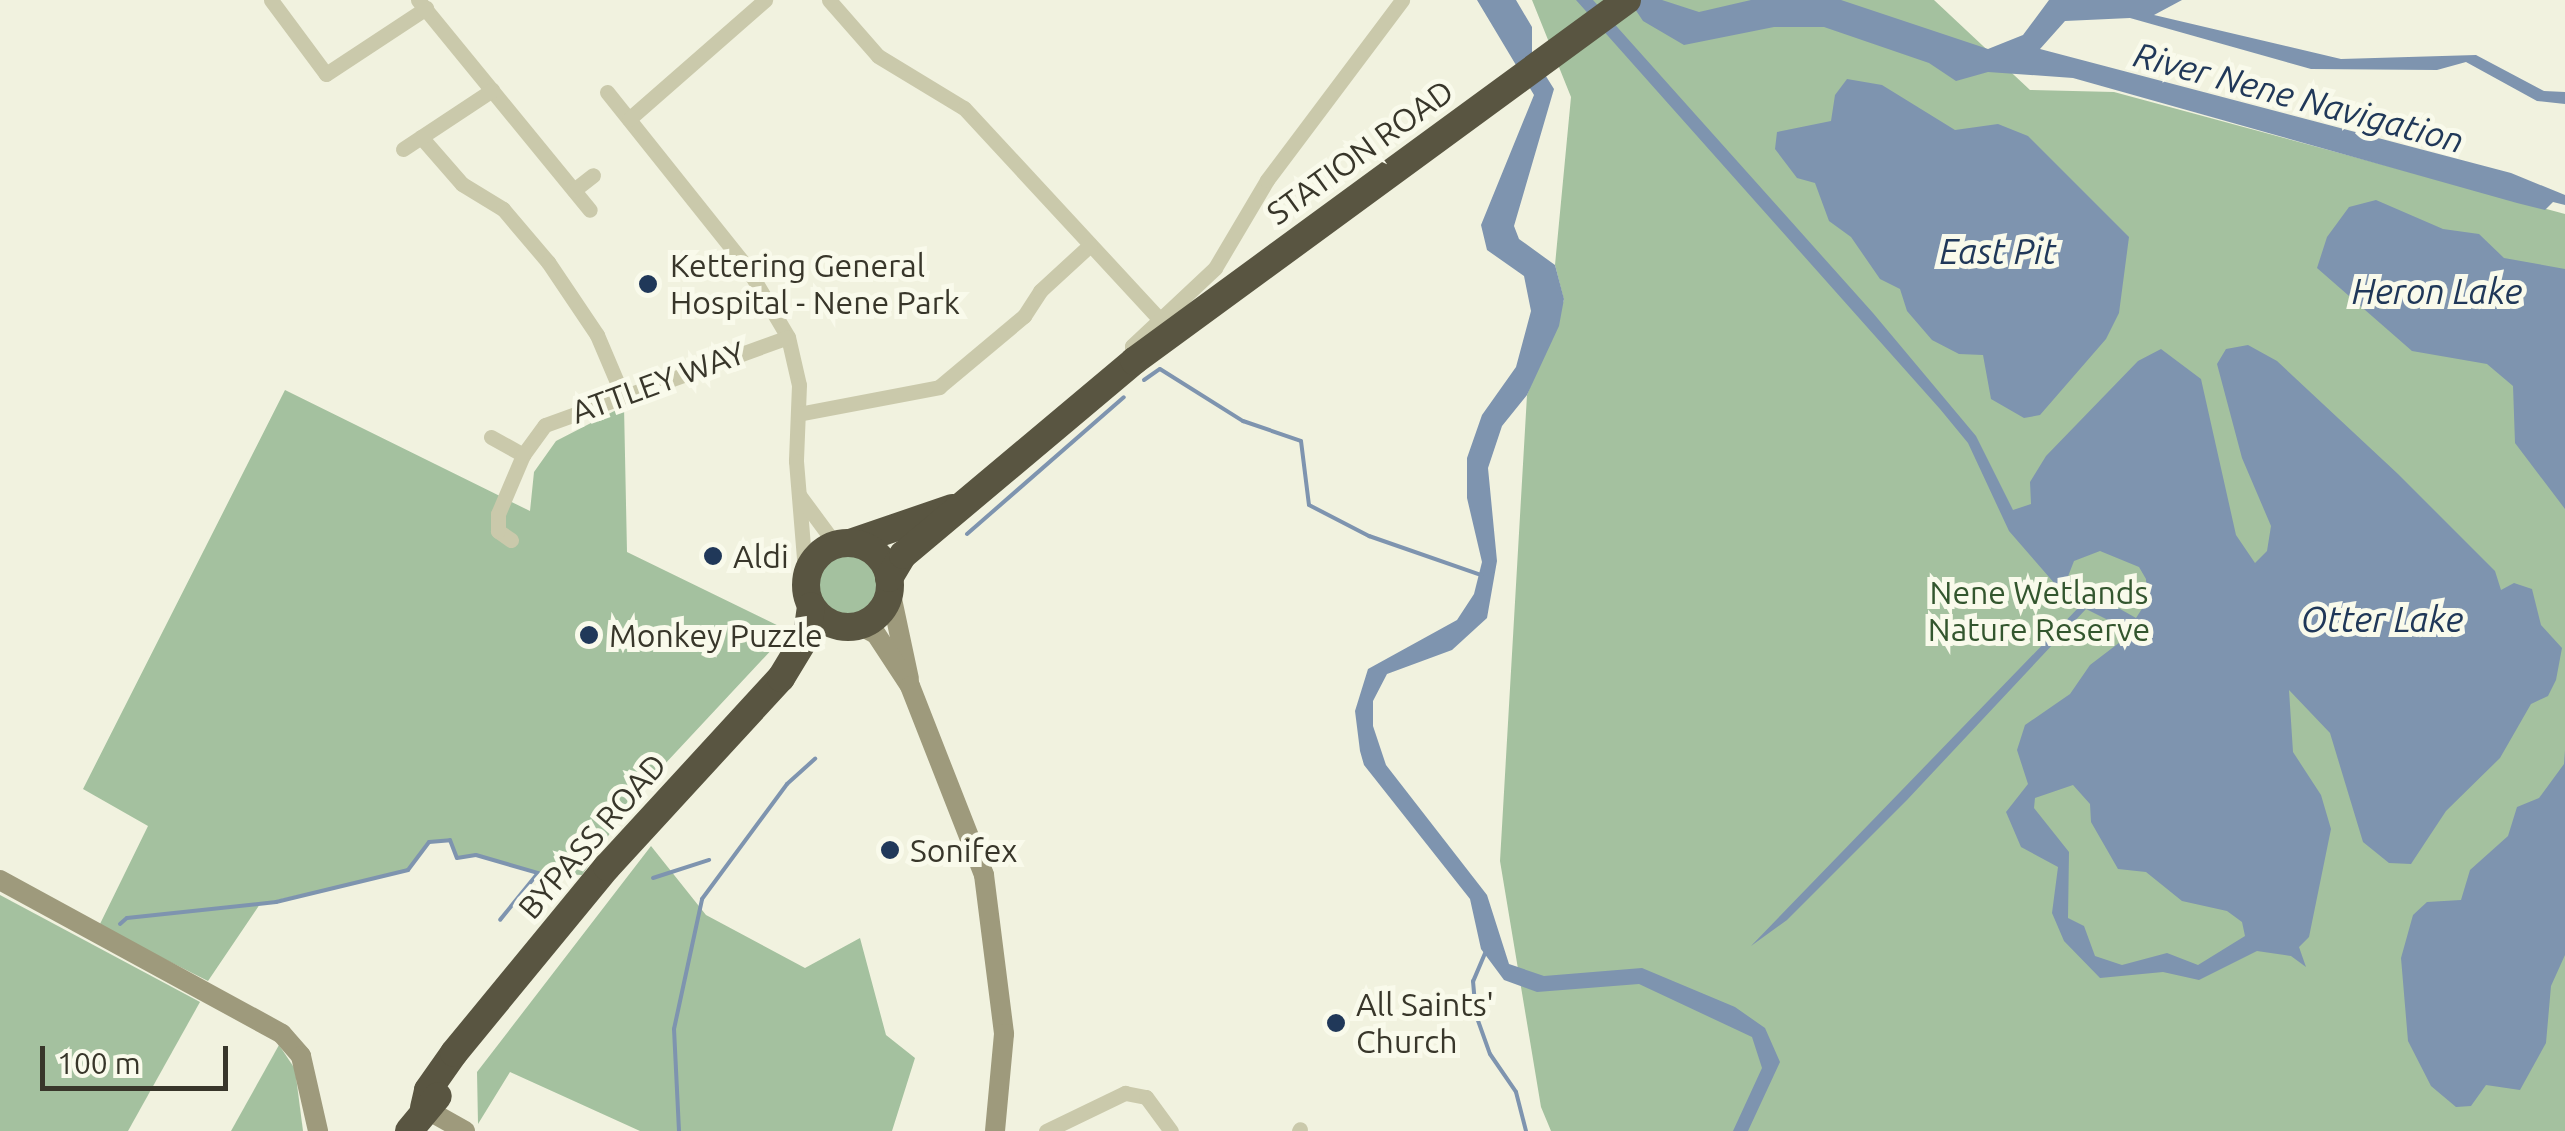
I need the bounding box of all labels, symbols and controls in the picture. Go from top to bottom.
water label: River Nene Navigation [2129,33,2469,161]
street label: STATION ROAD [1259,72,1461,232]
water label: East Pit [1940,230,2056,272]
place label: Kettering General Hospital - Nene Park [670,247,960,322]
water label: Heron Lake [2352,270,2522,312]
marker: Kettering General Hospital - Nene Park [635,271,661,297]
street label: ATTLEY WAY [566,333,750,431]
place label: Aldi [733,537,789,575]
marker: Aldi [702,545,724,567]
park label: Nene Wetlands Nature Reserve [1928,574,2150,649]
water label: Otter Lake [2301,598,2463,640]
place label: Monkey Puzzle [609,616,823,654]
marker: Monkey Puzzle [578,624,600,646]
street label: BYPASS ROAD [510,746,674,926]
place label: Sonifex [910,831,1018,869]
marker: Sonifex [879,839,901,861]
place label: All Saints' Church [1356,986,1494,1061]
marker: All Saints' Church [1325,1012,1347,1034]
scale bar [45,1026,232,1088]
text: 100 m [57,1046,141,1080]

